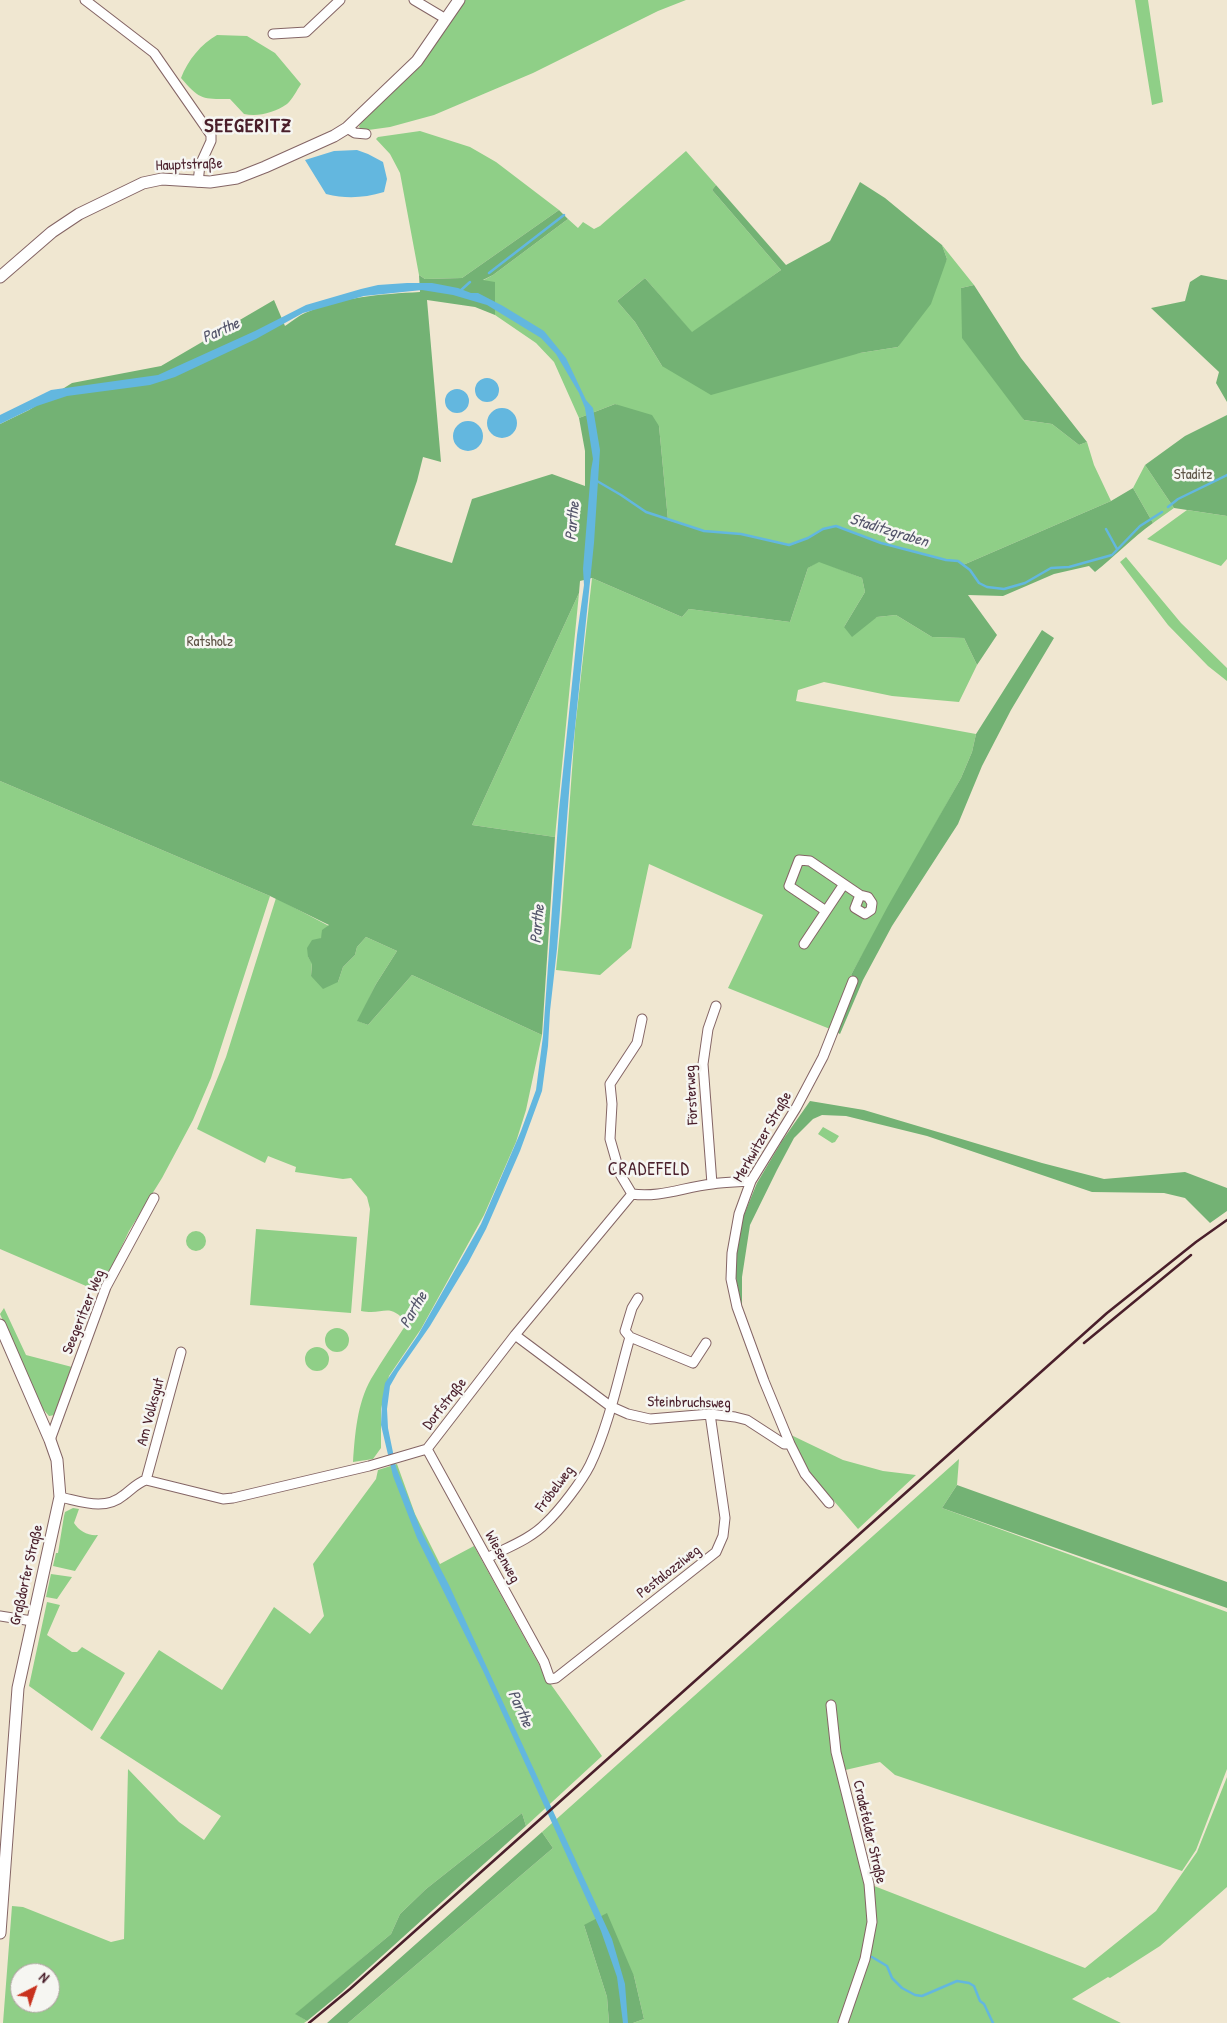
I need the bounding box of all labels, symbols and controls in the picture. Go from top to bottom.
district label: SEEGERITZ [203,115,293,139]
street label: Hauptstraße [155,155,223,175]
water label: Parthe [199,314,243,348]
park label: Staditz [1174,466,1212,484]
water label: Parthe [562,501,584,541]
water label: Staditzgraben [847,510,931,552]
park label: Ratsholz [187,633,233,651]
water label: Parthe [527,904,549,944]
street label: Försterweg [681,1065,703,1125]
street label: Merkwitzer Straße [730,1089,796,1185]
district label: CRADEFELD [607,1159,691,1181]
street label: Seegeritzer Weg [59,1267,109,1357]
water label: Parthe [396,1288,432,1332]
street label: Dorfstraße [419,1374,471,1434]
street label: Am Volksgut [133,1376,169,1448]
street label: Steinbruchsweg [647,1393,731,1413]
street label: Fröbelweg [532,1462,578,1516]
street label: Graßdorfer Straße [7,1523,47,1627]
street label: Wiesenweg [480,1528,524,1586]
street label: Pestalozziweg [634,1542,704,1602]
water label: Parthe [503,1687,537,1731]
street label: Cradefelder Straße [848,1778,890,1886]
north arrow [10,1963,60,2013]
text: N [35,1967,54,1987]

